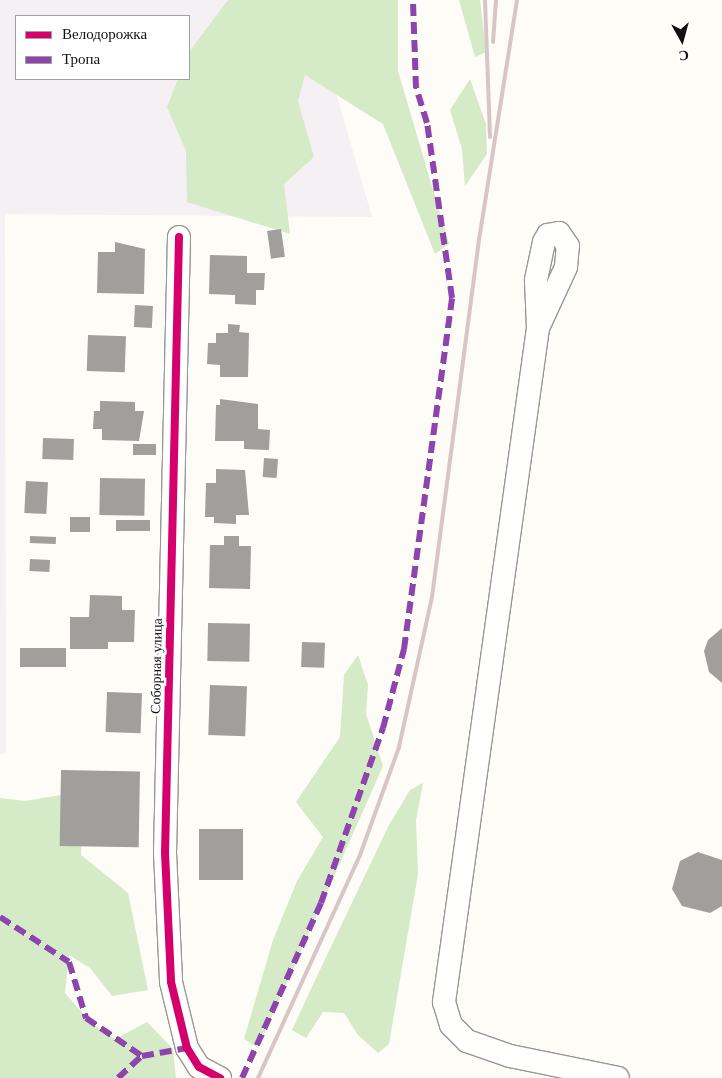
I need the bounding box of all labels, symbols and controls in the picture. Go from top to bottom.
legend [15,15,190,80]
north arrow [657,15,707,65]
text: Велодорожка [62,26,147,42]
text: С [678,47,690,63]
text: Тропа [62,51,100,67]
street label: Соборная улица [148,618,166,714]

